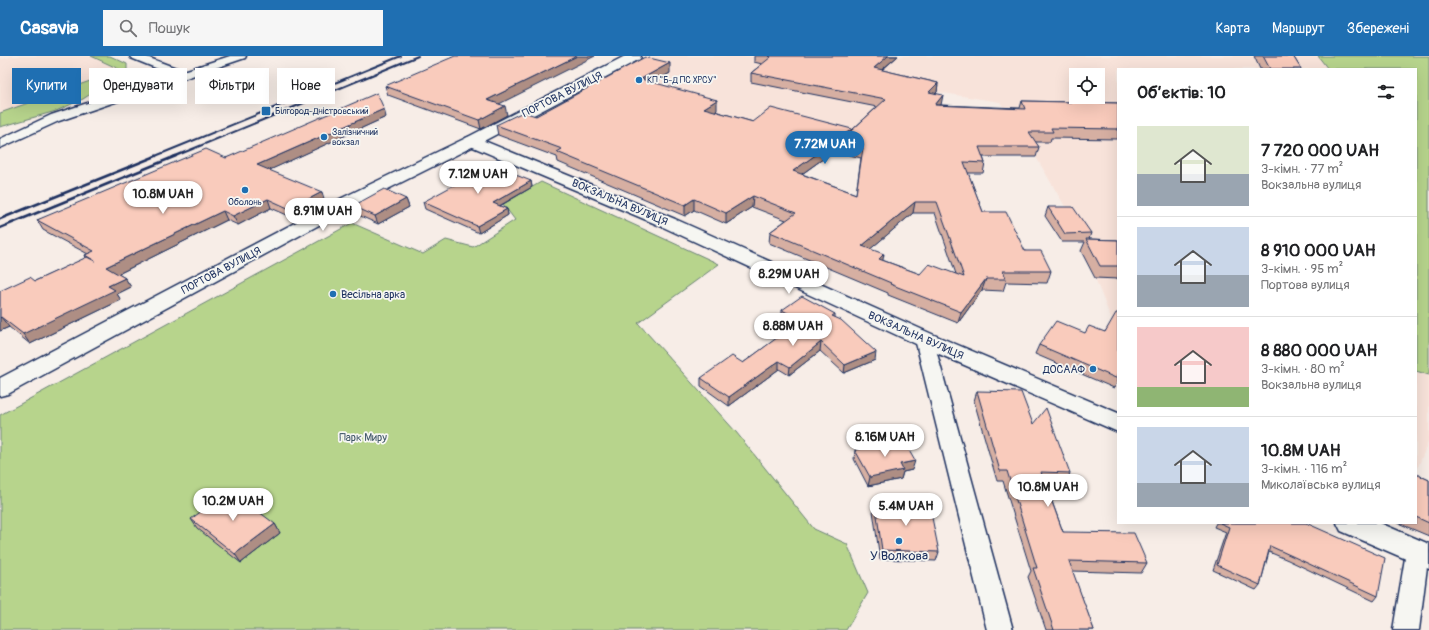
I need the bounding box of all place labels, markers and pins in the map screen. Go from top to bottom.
marker: КП "Б-Д ПС ХРСУ" [634,75,644,85]
place label: КП "Б-Д ПС ХРСУ" [647,75,717,86]
marker: Білгород-Дністровський [260,105,272,117]
place label: Білгород-Дністровський [275,106,369,117]
place label: Залізничний вокзал [332,127,378,148]
pin: 7.72M UAH [779,131,871,165]
marker: Залізничний вокзал [319,132,329,142]
pin: 7.12M UAH [432,161,524,195]
pin: 10.8M UAH [117,181,209,215]
marker: Оболонь [240,185,250,195]
place label: Оболонь [228,197,262,208]
pin: 8.91M UAH [277,198,369,232]
pin: 8.29M UAH [743,261,835,295]
place label: Весільна арка [341,288,405,301]
marker: Весільна арка [328,289,338,299]
pin: 8.88M UAH [747,313,839,347]
place label: ДОСААФ [1042,363,1086,376]
marker: ДОСААФ [1088,364,1098,374]
pin: 8.16M UAH [839,424,931,458]
pin: 10.8M UAH [1002,474,1094,508]
pin: 10.2M UAH [187,488,279,522]
pin: 5.4M UAH [865,493,947,527]
marker: У Волкова [894,536,904,546]
place label: У Волкова [870,548,928,564]

